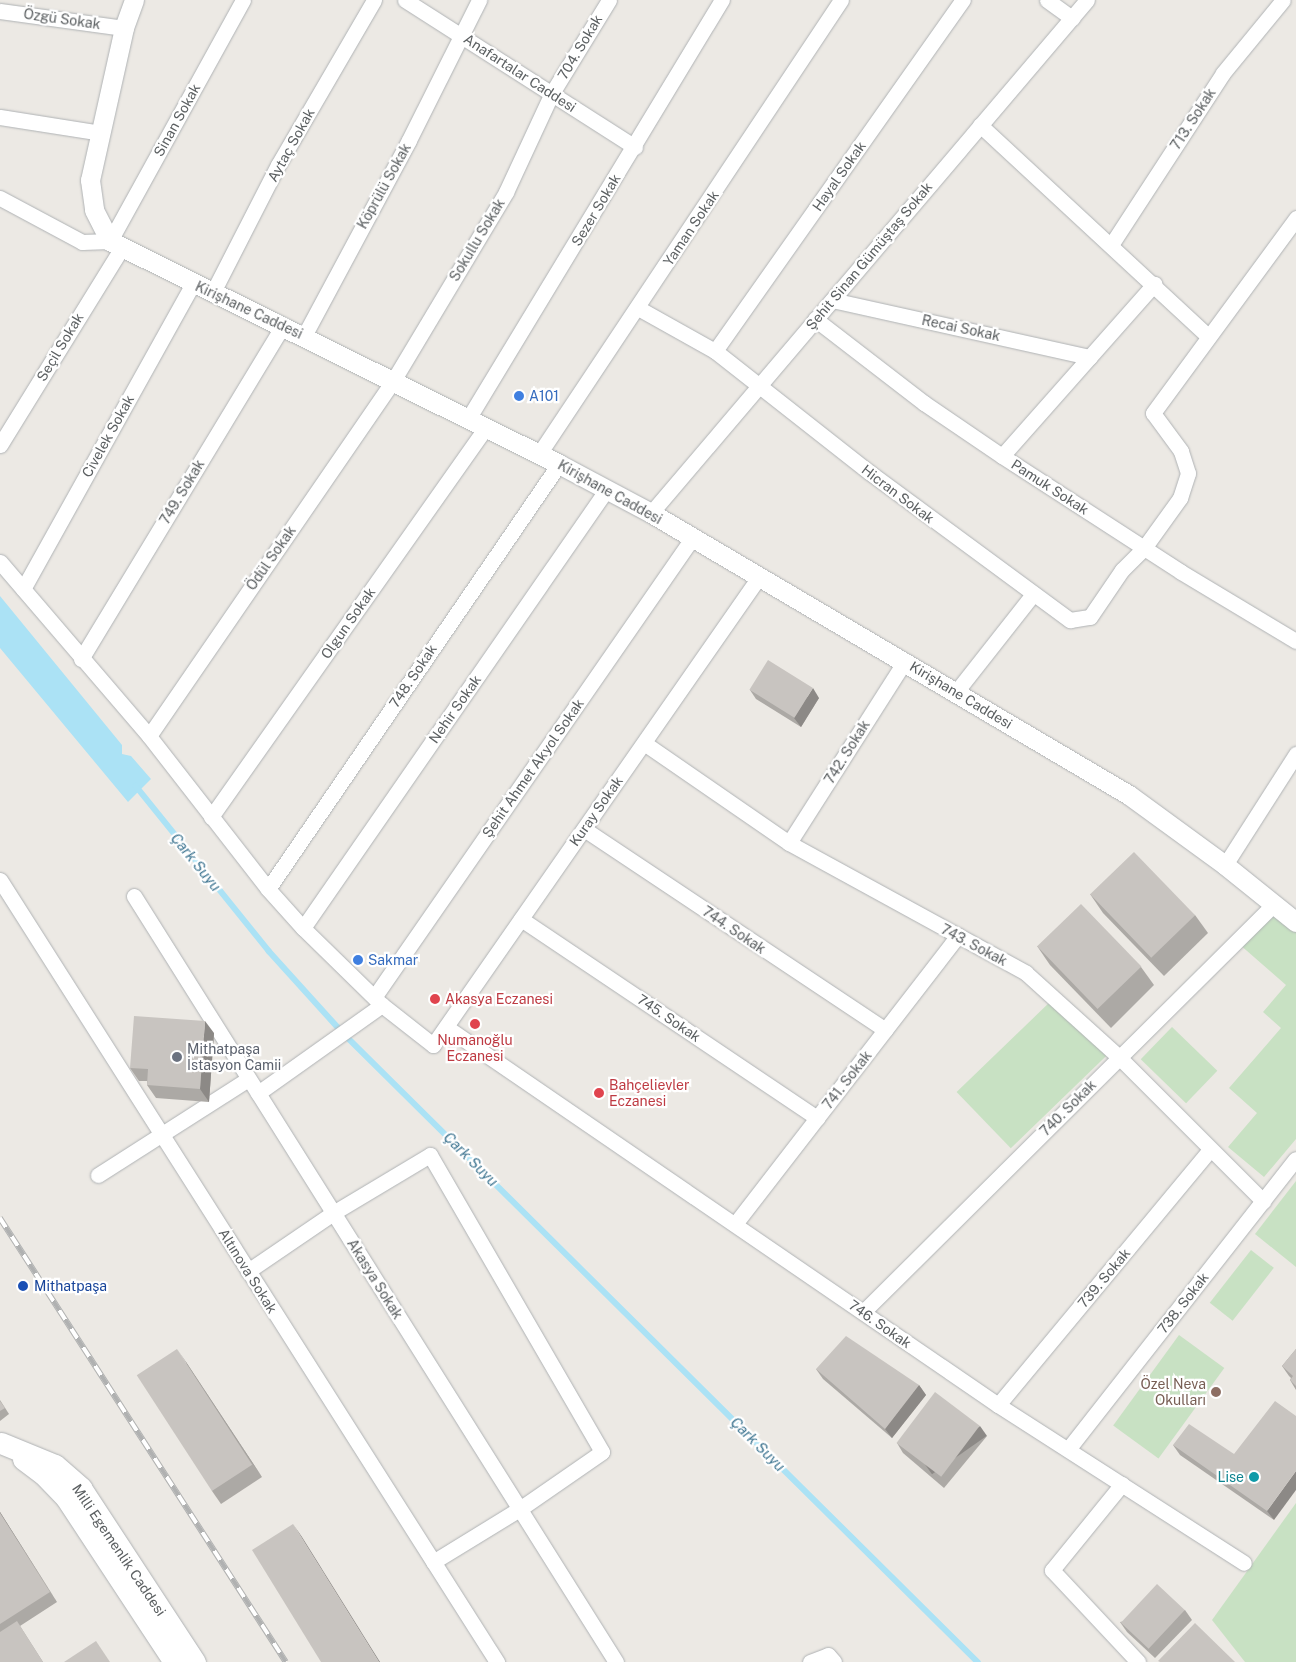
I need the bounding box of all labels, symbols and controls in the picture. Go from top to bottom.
street label: Özgü Sokak [22,5,102,33]
street label: 704. Sokak [554,12,606,82]
street label: Anafartalar Caddesi [461,30,579,116]
street label: Sinan Sokak [150,81,204,159]
street label: 713. Sokak [1167,85,1219,153]
street label: Aytaç Sokak [264,105,318,185]
street label: Hayal Sokak [809,138,869,214]
street label: Köprülü Sokak [354,140,414,232]
street label: Sezer Sokak [568,171,624,249]
street label: Şehit Sinan Gümüştaş Sokak [802,179,936,333]
street label: Yaman Sokak [660,187,722,269]
street label: Sokullu Sokak [446,196,508,284]
street label: Kirişhane Caddesi [193,278,305,342]
street label: Seçil Sokak [33,310,87,384]
street label: Recai Sokak [920,311,1002,345]
place label: A101 [529,388,559,404]
marker: A101 [513,390,525,402]
street label: Civelek Sokak [78,392,138,480]
street label: Kirişhane Caddesi [555,456,665,528]
street label: Pamuk Sokak [1008,456,1092,518]
street label: 749. Sokak [156,457,208,527]
street label: Hicran Sokak [858,461,938,527]
street label: Ödül Sokak [243,522,299,594]
street label: Olgun Sokak [317,584,379,662]
street label: 748. Sokak [386,641,440,711]
street label: Kirişhane Caddesi [907,658,1015,732]
street label: Nehir Sokak [425,672,485,746]
street label: Şehit Ahmet Akyol Sokak [479,695,587,841]
street label: 742. Sokak [821,717,873,787]
street label: Kuray Sokak [566,773,626,849]
water label: Çark Suyu [167,829,225,895]
street label: 744. Sokak [699,903,769,957]
street label: 743. Sokak [938,920,1010,970]
place label: Sakmar [368,952,418,968]
marker: Sakmar [352,954,364,966]
place label: Akasya Eczanesi [445,991,553,1007]
street label: 745. Sokak [634,991,704,1045]
marker: Akasya Eczanesi [429,993,441,1005]
marker: Numanoğlu Eczanesi [469,1018,481,1030]
place label: Numanoğlu Eczanesi [437,1032,513,1064]
place label: Mithatpaşa İstasyon Camii [187,1041,281,1074]
street label: 741. Sokak [819,1047,875,1113]
marker: Mithatpaşa İstasyon Camii [171,1051,183,1063]
street label: 740. Sokak [1036,1076,1100,1140]
place label: Bahçelievler Eczanesi [609,1077,690,1110]
marker: Bahçelievler Eczanesi [593,1087,605,1099]
water label: Çark Suyu [440,1128,502,1190]
street label: Altınova Sokak [215,1225,281,1317]
street label: Akasya Sokak [344,1236,406,1322]
street label: 739. Sokak [1074,1245,1134,1311]
street label: 738. Sokak [1154,1269,1212,1337]
place label: Mithatpaşa [34,1278,107,1294]
marker: Mithatpaşa [16,1279,30,1293]
street label: 746. Sokak [845,1296,915,1352]
place label: Özel Neva Okulları [1141,1376,1206,1408]
marker: Özel Neva Okulları [1210,1386,1222,1398]
water label: Çark Suyu [727,1413,789,1475]
place label: Lise [1217,1469,1244,1485]
marker: Lise [1248,1471,1260,1483]
street label: Milli Egemenlik Caddesi [69,1481,169,1619]

